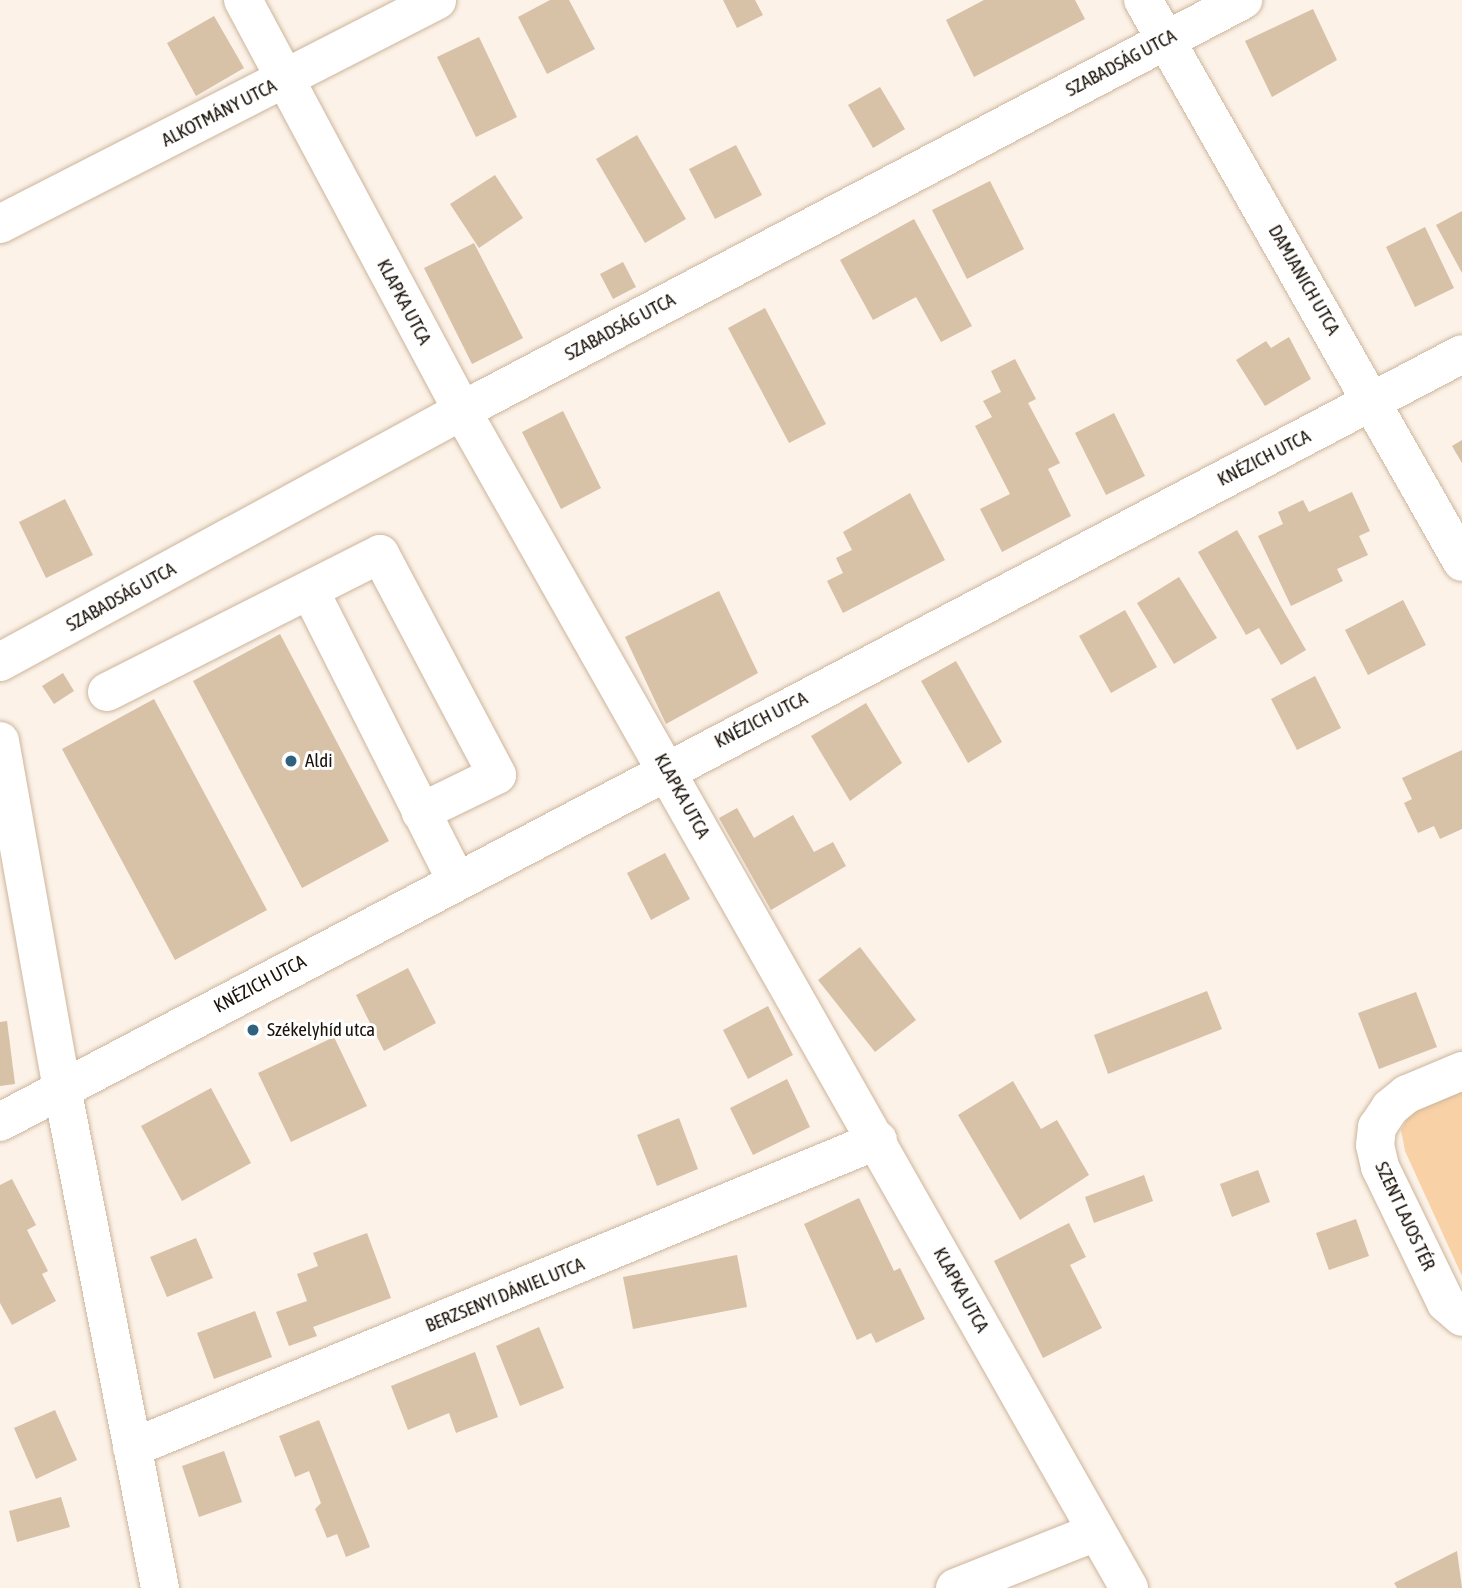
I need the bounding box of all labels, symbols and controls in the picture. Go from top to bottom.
street label: SZABADSÁG UTCA [1062,24,1180,102]
street label: ALKOTMÁNY UTCA [158,74,280,152]
street label: DAMJANICH UTCA [1263,221,1345,339]
street label: KLAPKA UTCA [372,255,436,349]
street label: SZABADSÁG UTCA [561,288,679,366]
street label: KNÉZICH UTCA [1214,425,1314,491]
street label: SZABADSÁG UTCA [62,558,180,636]
street label: KNÉZICH UTCA [711,687,811,753]
place label: Aldi [305,750,333,772]
street label: KLAPKA UTCA [649,750,715,842]
marker: Aldi [283,753,299,769]
street label: KNÉZICH UTCA [210,950,310,1018]
place label: Székelyhíd utca [267,1019,375,1041]
marker: Székelyhíd utca [245,1022,261,1038]
street label: SZENT LAJOS TÉR [1370,1158,1440,1274]
street label: KLAPKA UTCA [928,1244,994,1336]
street label: BERZSENYI DÁNIEL UTCA [422,1253,588,1337]

